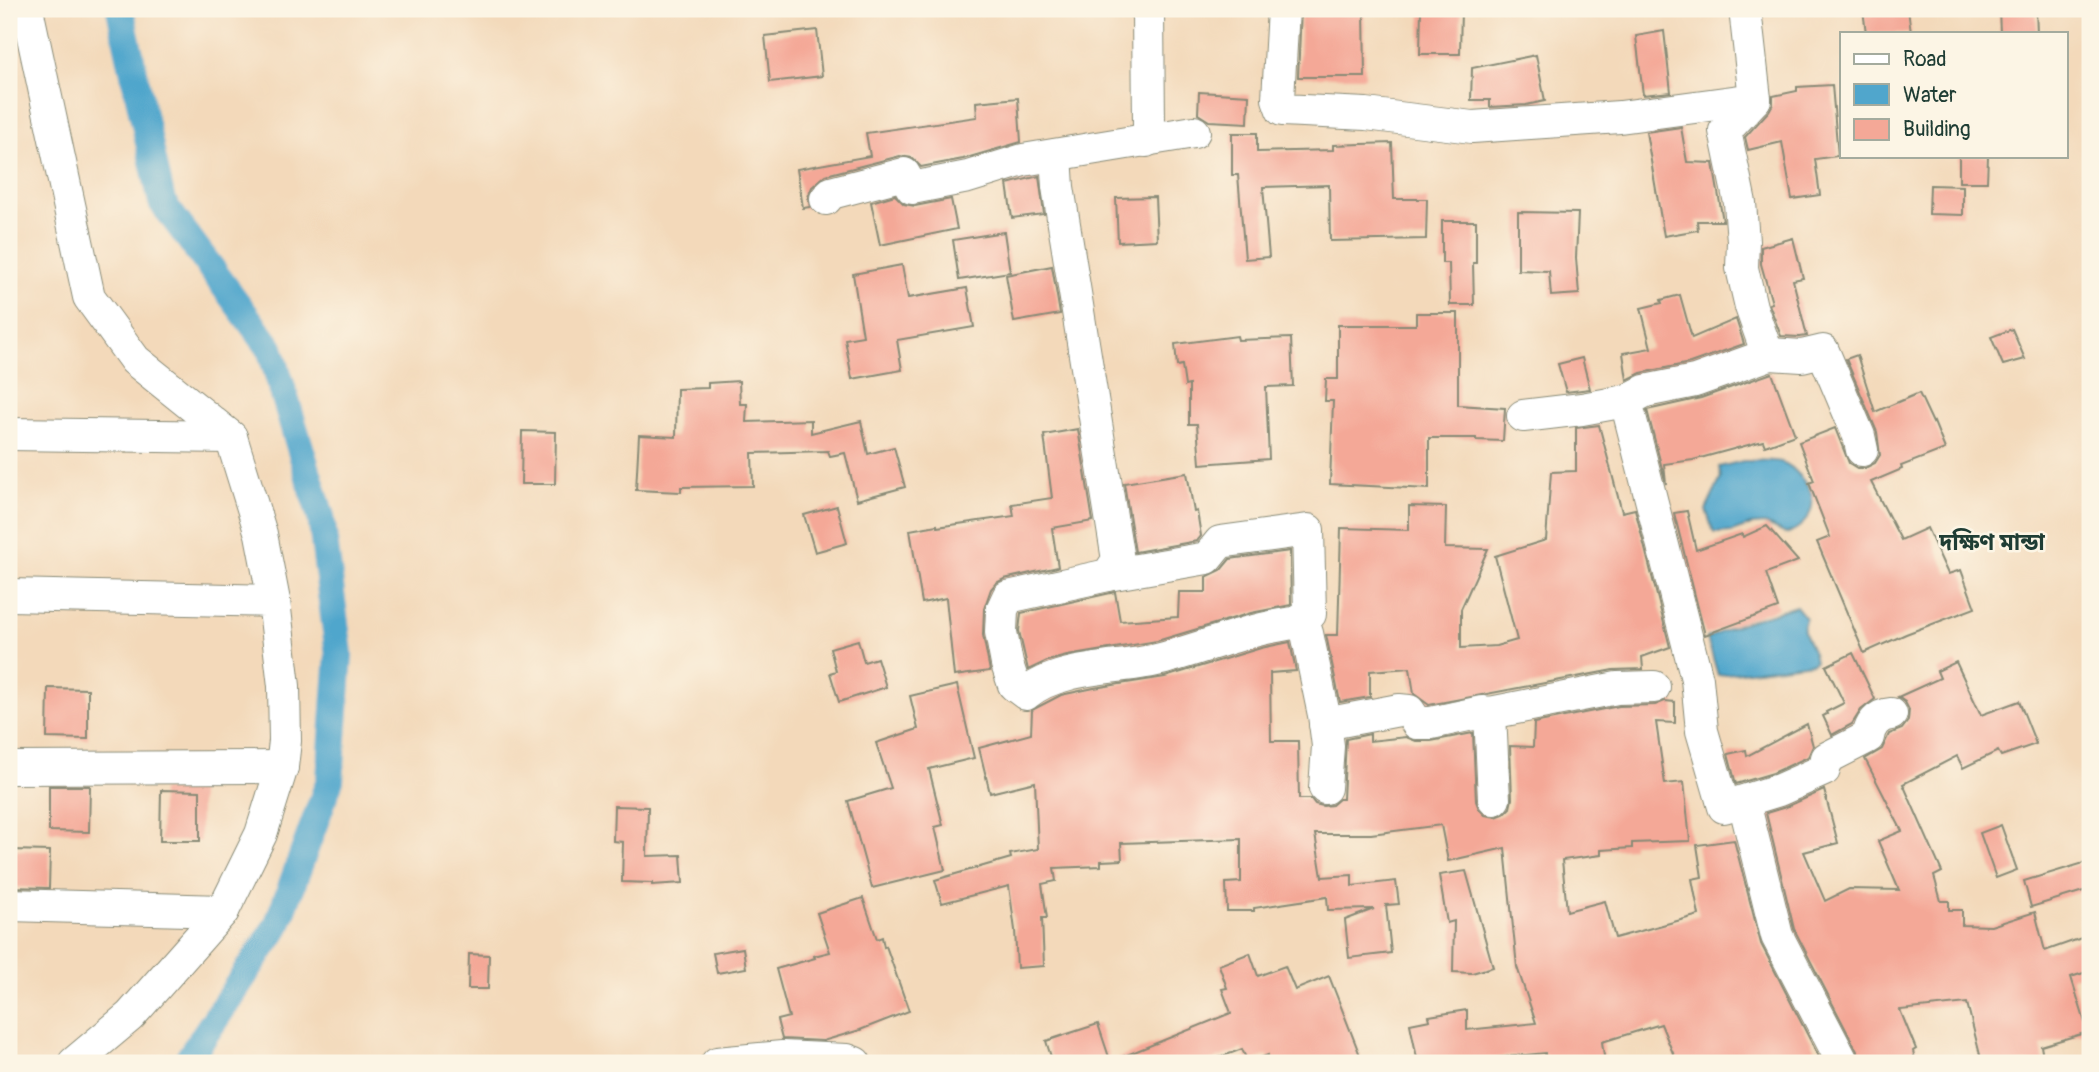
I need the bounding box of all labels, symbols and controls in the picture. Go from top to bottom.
legend [1840,32,2068,158]
text: Road [1903,46,1947,73]
text: Water [1903,82,1957,109]
text: Building [1903,116,1970,143]
district label: দক্ষিণ মান্ডা [1938,528,2045,557]

